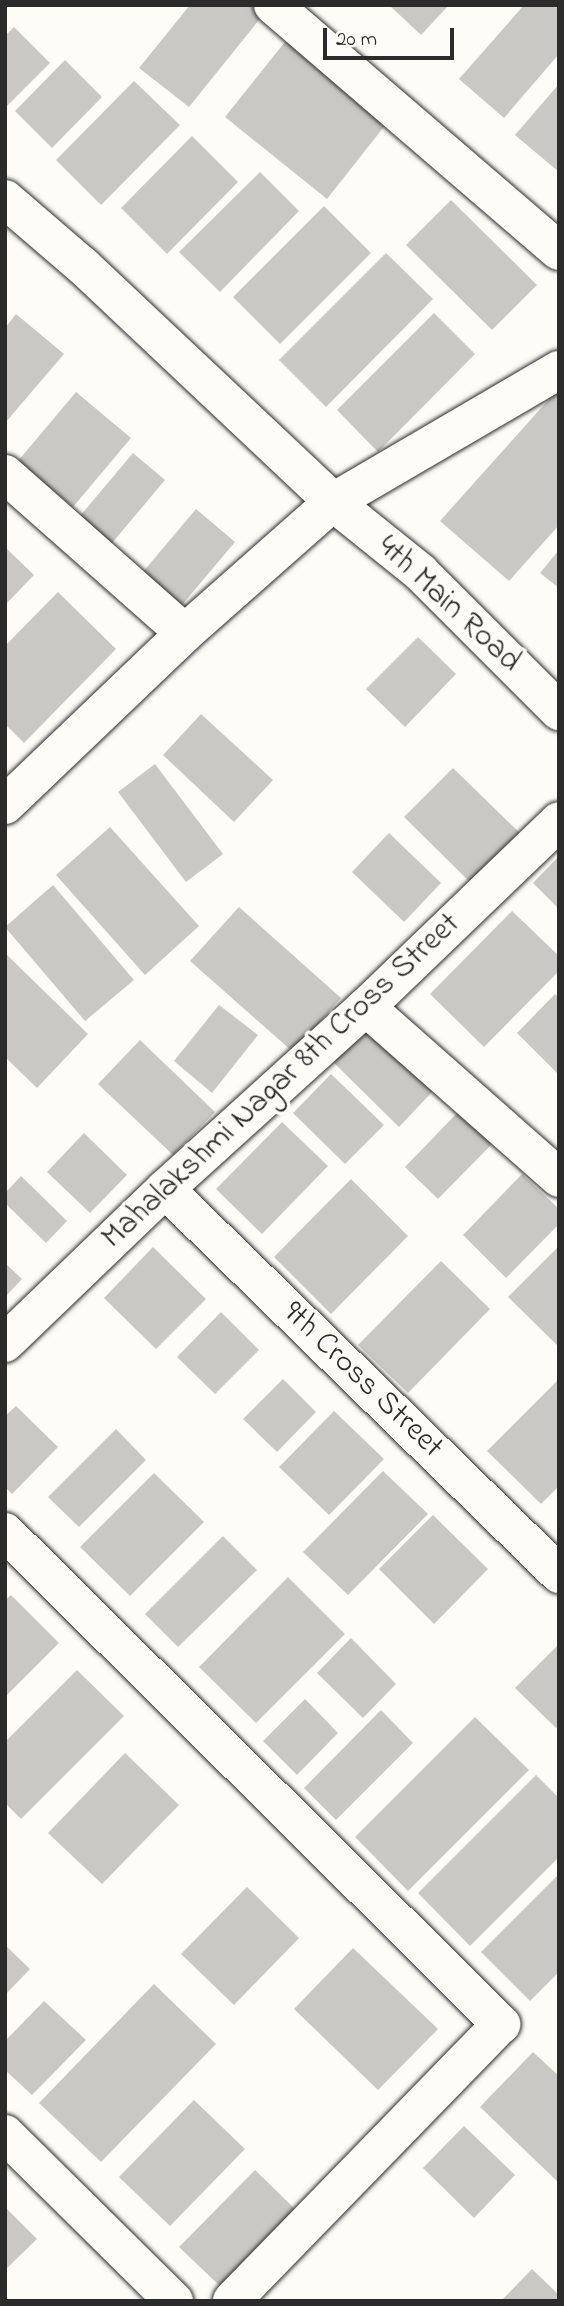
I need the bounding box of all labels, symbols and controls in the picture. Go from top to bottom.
scale bar [326,14,457,58]
text: 20 m [336,25,377,55]
street label: 4th Main Road [368,529,528,681]
street label: Mahalakshmi Nagar 8th Cross Street [95,906,469,1258]
street label: 9th Cross Street [274,1295,450,1467]

